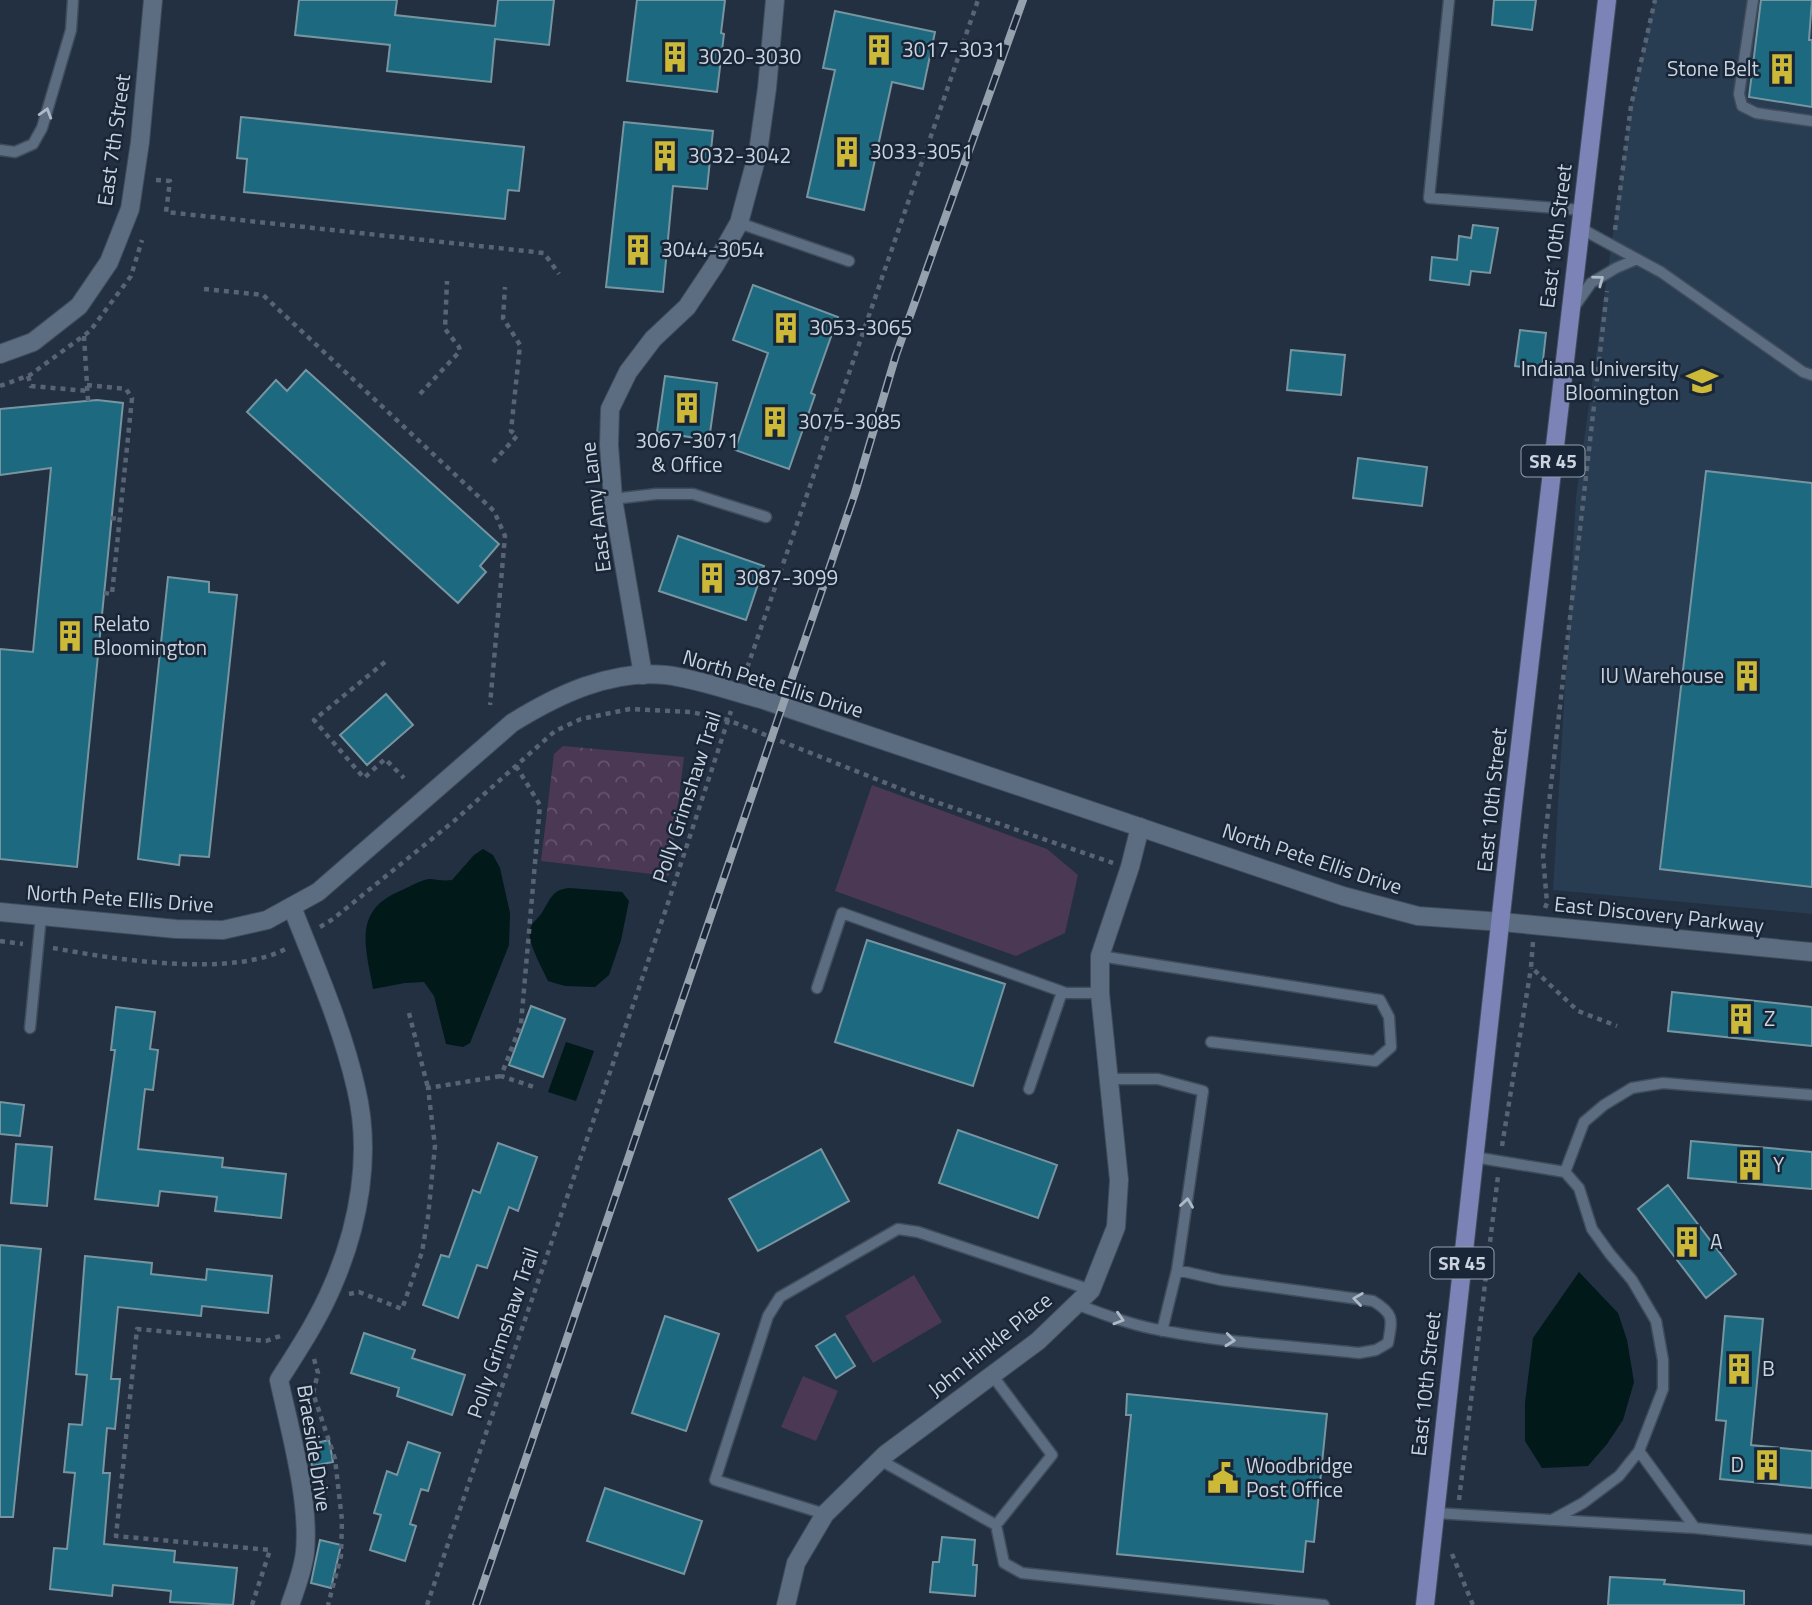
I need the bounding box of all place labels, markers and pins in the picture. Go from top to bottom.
building icon: 3017-3031 [862,33,896,67]
place label: 3017-3031 [902,33,1005,65]
building icon: 3020-3030 [658,40,692,74]
place label: 3020-3030 [698,40,801,72]
place label: Stone Belt [1667,52,1760,84]
building icon: Stone Belt [1765,52,1799,86]
building icon: 3033-3051 [830,135,864,169]
place label: 3033-3051 [870,135,973,167]
building icon: 3032-3042 [648,139,682,173]
place label: 3032-3042 [688,139,791,171]
building icon: 3044-3054 [621,233,655,267]
place label: 3044-3054 [661,233,764,265]
building icon: 3053-3065 [769,311,803,345]
place label: 3053-3065 [809,311,912,343]
place label: Indiana University Bloomington [1521,352,1679,408]
school or university icon: Indiana University Bloomington [1685,364,1719,398]
building icon: 3067-3071 & Office [670,391,704,425]
building icon: 3075-3085 [758,405,792,439]
place label: 3075-3085 [798,405,901,437]
place label: 3067-3071 & Office [635,424,739,480]
building icon: 3087-3099 [695,561,729,595]
place label: 3087-3099 [735,561,838,593]
place label: Relato Bloomington [93,607,207,663]
building icon: Relato Bloomington [53,619,87,653]
place label: IU Warehouse [1600,659,1724,691]
building icon: IU Warehouse [1730,659,1764,693]
building icon: Z [1724,1002,1758,1036]
place label: Z [1764,1002,1775,1034]
building icon: Y [1733,1148,1767,1182]
place label: Y [1773,1148,1785,1180]
building icon: A [1670,1225,1704,1259]
place label: A [1710,1225,1723,1257]
building icon: B [1722,1352,1756,1386]
place label: B [1762,1352,1775,1384]
place label: D [1730,1448,1744,1480]
building icon: D [1750,1448,1784,1482]
place label: Woodbridge Post Office [1246,1449,1353,1505]
public building icon: Woodbridge Post Office [1206,1461,1240,1495]

